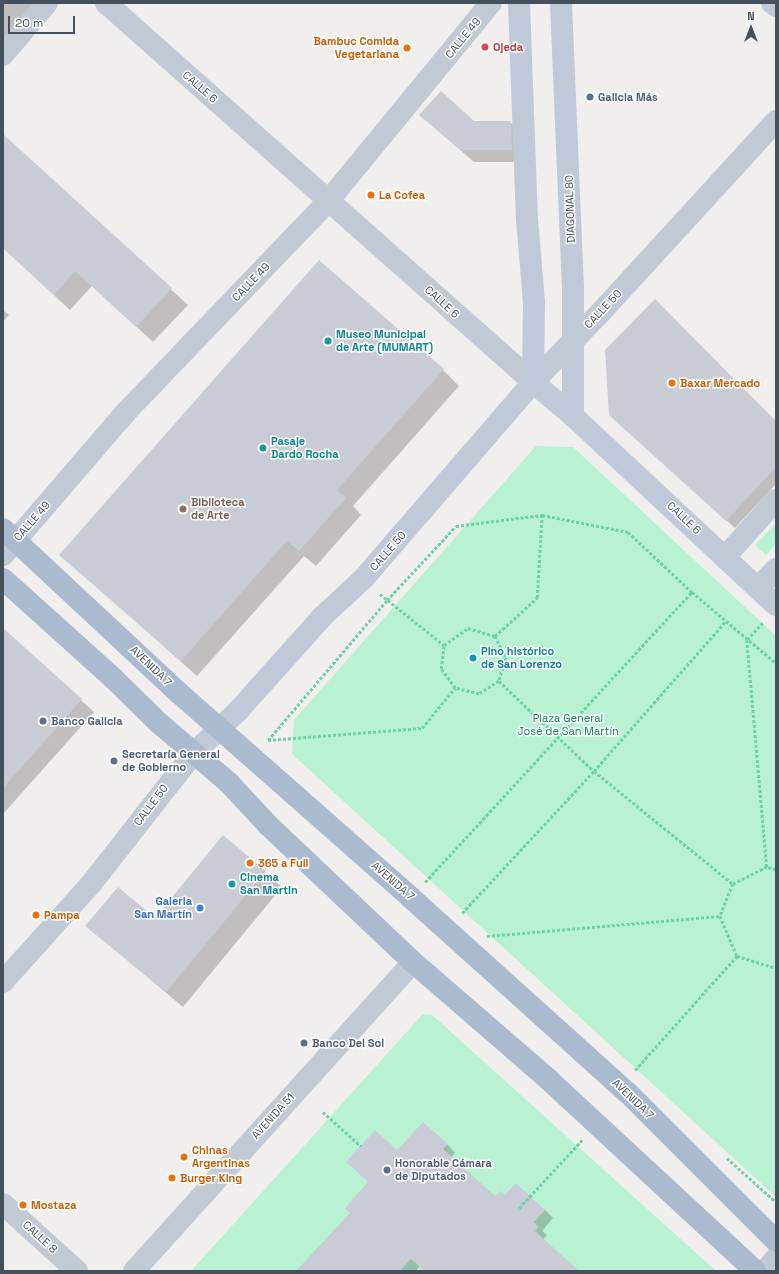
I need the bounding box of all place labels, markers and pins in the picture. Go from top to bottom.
place label: Bambuc Comida Vegetariana [313,35,399,61]
place label: Ojeda [493,40,523,54]
marker: Ojeda [480,42,490,52]
marker: Bambuc Comida Vegetariana [402,43,412,53]
place label: Galicia Más [598,90,658,104]
marker: Galicia Más [585,92,595,102]
place label: La Cofea [379,188,425,202]
marker: La Cofea [366,190,376,200]
place label: Museo Municipal de Arte (MUMART) [336,328,433,354]
marker: Museo Municipal de Arte (MUMART) [323,336,333,346]
place label: Baxar Mercado [680,376,760,390]
marker: Baxar Mercado [667,378,677,388]
place label: Pasaje Dardo Rocha [271,435,339,461]
marker: Pasaje Dardo Rocha [258,443,268,453]
place label: Biblioteca de Arte [191,496,245,522]
marker: Biblioteca de Arte [178,504,188,514]
place label: Pino histórico de San Lorenzo [481,645,562,671]
marker: Pino histórico de San Lorenzo [468,653,478,663]
place label: Banco Galicia [51,714,123,728]
marker: Banco Galicia [38,716,48,726]
place label: Secretaría General de Gobierno [122,748,220,774]
marker: Secretaría General de Gobierno [109,756,119,766]
place label: 365 a Full [258,856,309,870]
marker: 365 a Full [245,858,255,868]
place label: Cinema San Martin [240,871,298,897]
marker: Cinema San Martin [227,879,237,889]
place label: Galeria San Martín [134,895,192,921]
marker: Galeria San Martín [195,903,205,913]
place label: Pampa [44,908,80,922]
marker: Pampa [31,910,41,920]
place label: Banco Del Sol [312,1036,384,1050]
marker: Banco Del Sol [299,1038,309,1048]
place label: Chinas Argentinas [192,1144,250,1170]
marker: Chinas Argentinas [179,1152,189,1162]
place label: Honorable Cámara de Diputados [395,1157,492,1183]
marker: Honorable Cámara de Diputados [382,1165,392,1175]
place label: Burger King [180,1171,242,1185]
marker: Burger King [167,1173,177,1183]
place label: Mostaza [31,1198,77,1212]
marker: Mostaza [18,1200,28,1210]

